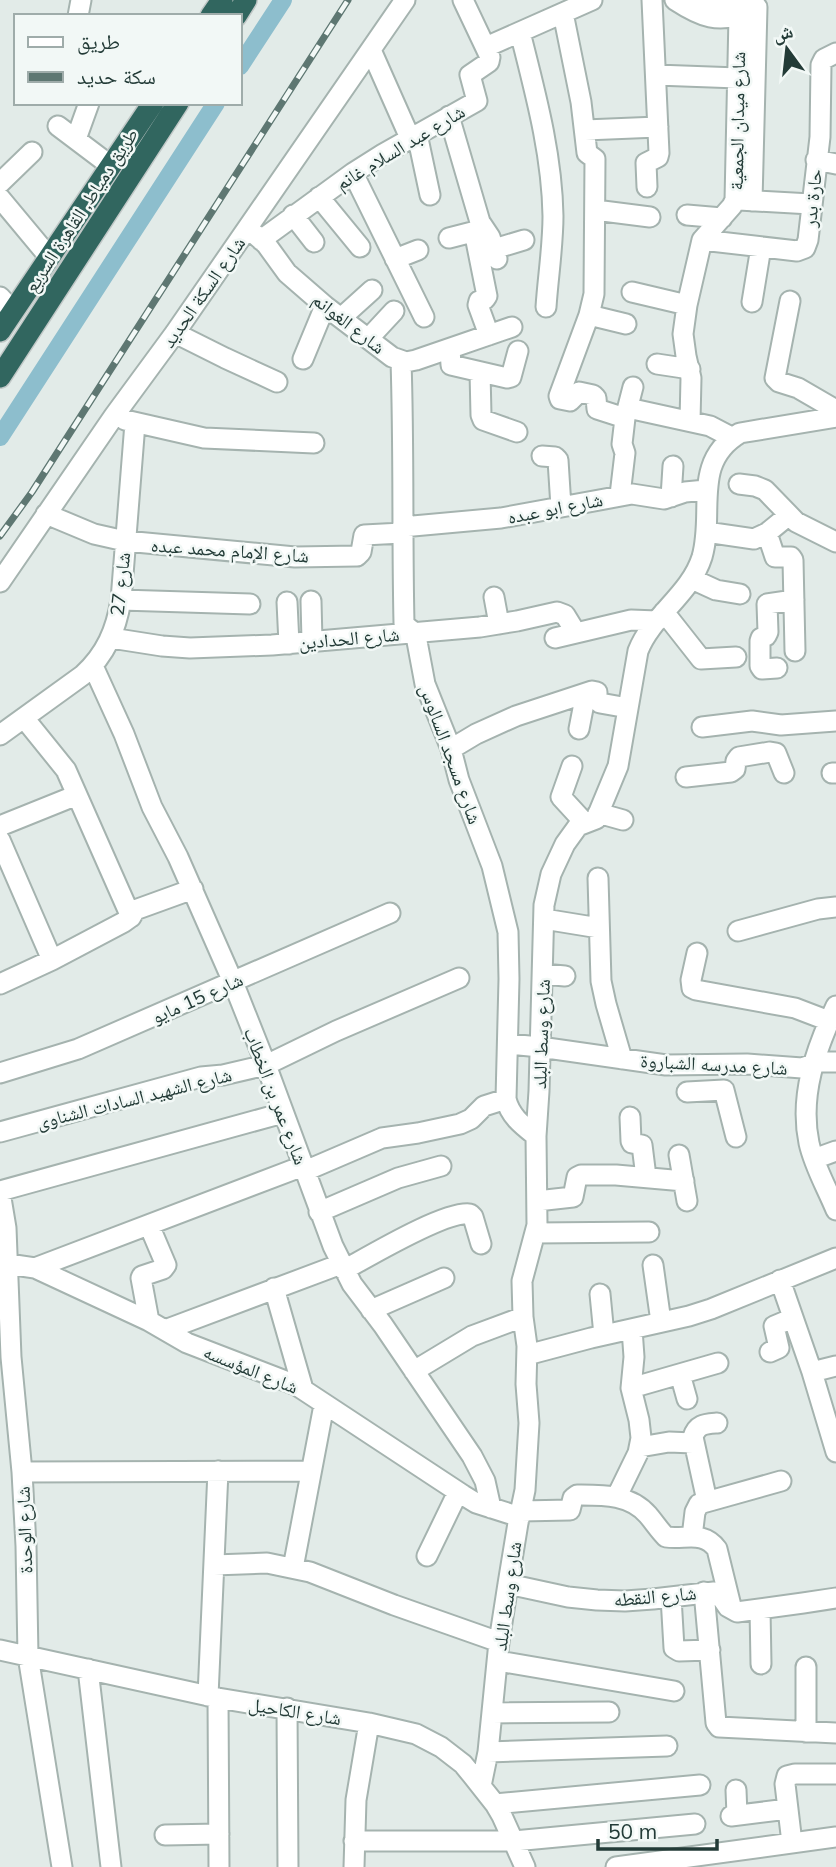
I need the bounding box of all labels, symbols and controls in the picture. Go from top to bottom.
legend [14,14,242,105]
north arrow [752,14,822,84]
text: ش [770,18,795,47]
text: طريق [77,28,120,55]
street label: شارع ميدان الجمعية [724,52,750,190]
text: سكة حديد [77,63,156,89]
street label: شارع عبد السلام غانم [331,99,470,197]
street label: طريق دمياط, القاهرة السريع [19,123,144,297]
street label: حارة بدر [797,168,827,229]
street label: شارع السكة الحديد [156,232,250,352]
street label: شارع الغوانم [307,287,390,360]
street label: شارع ابو عبده [505,487,605,529]
street label: شارع الإمام محمد عبده [150,533,310,569]
street label: شارع 27 [105,551,135,617]
street label: شارع الحدادين [297,622,401,654]
street label: شارع مسجد السالوس [415,681,487,827]
street label: شارع 15 مايو [147,967,247,1029]
street label: شارع وسط البلد [527,979,555,1089]
street label: شارع عمر بن الخطاب [239,1024,313,1168]
street label: شارع مدرسه الشباروة [640,1048,788,1080]
street label: شارع الشهيد السادات الشناوى [34,1062,234,1134]
street label: شارع المؤسسه [200,1339,302,1399]
street label: شارع الوحدة [10,1486,38,1574]
street label: شارع وسط البلد [487,1540,527,1652]
street label: شارع النقطه [613,1580,697,1612]
street label: شارع الكاحيل [247,1692,343,1730]
scale bar [598,1808,717,1852]
text: 50 m [608,1818,657,1844]

